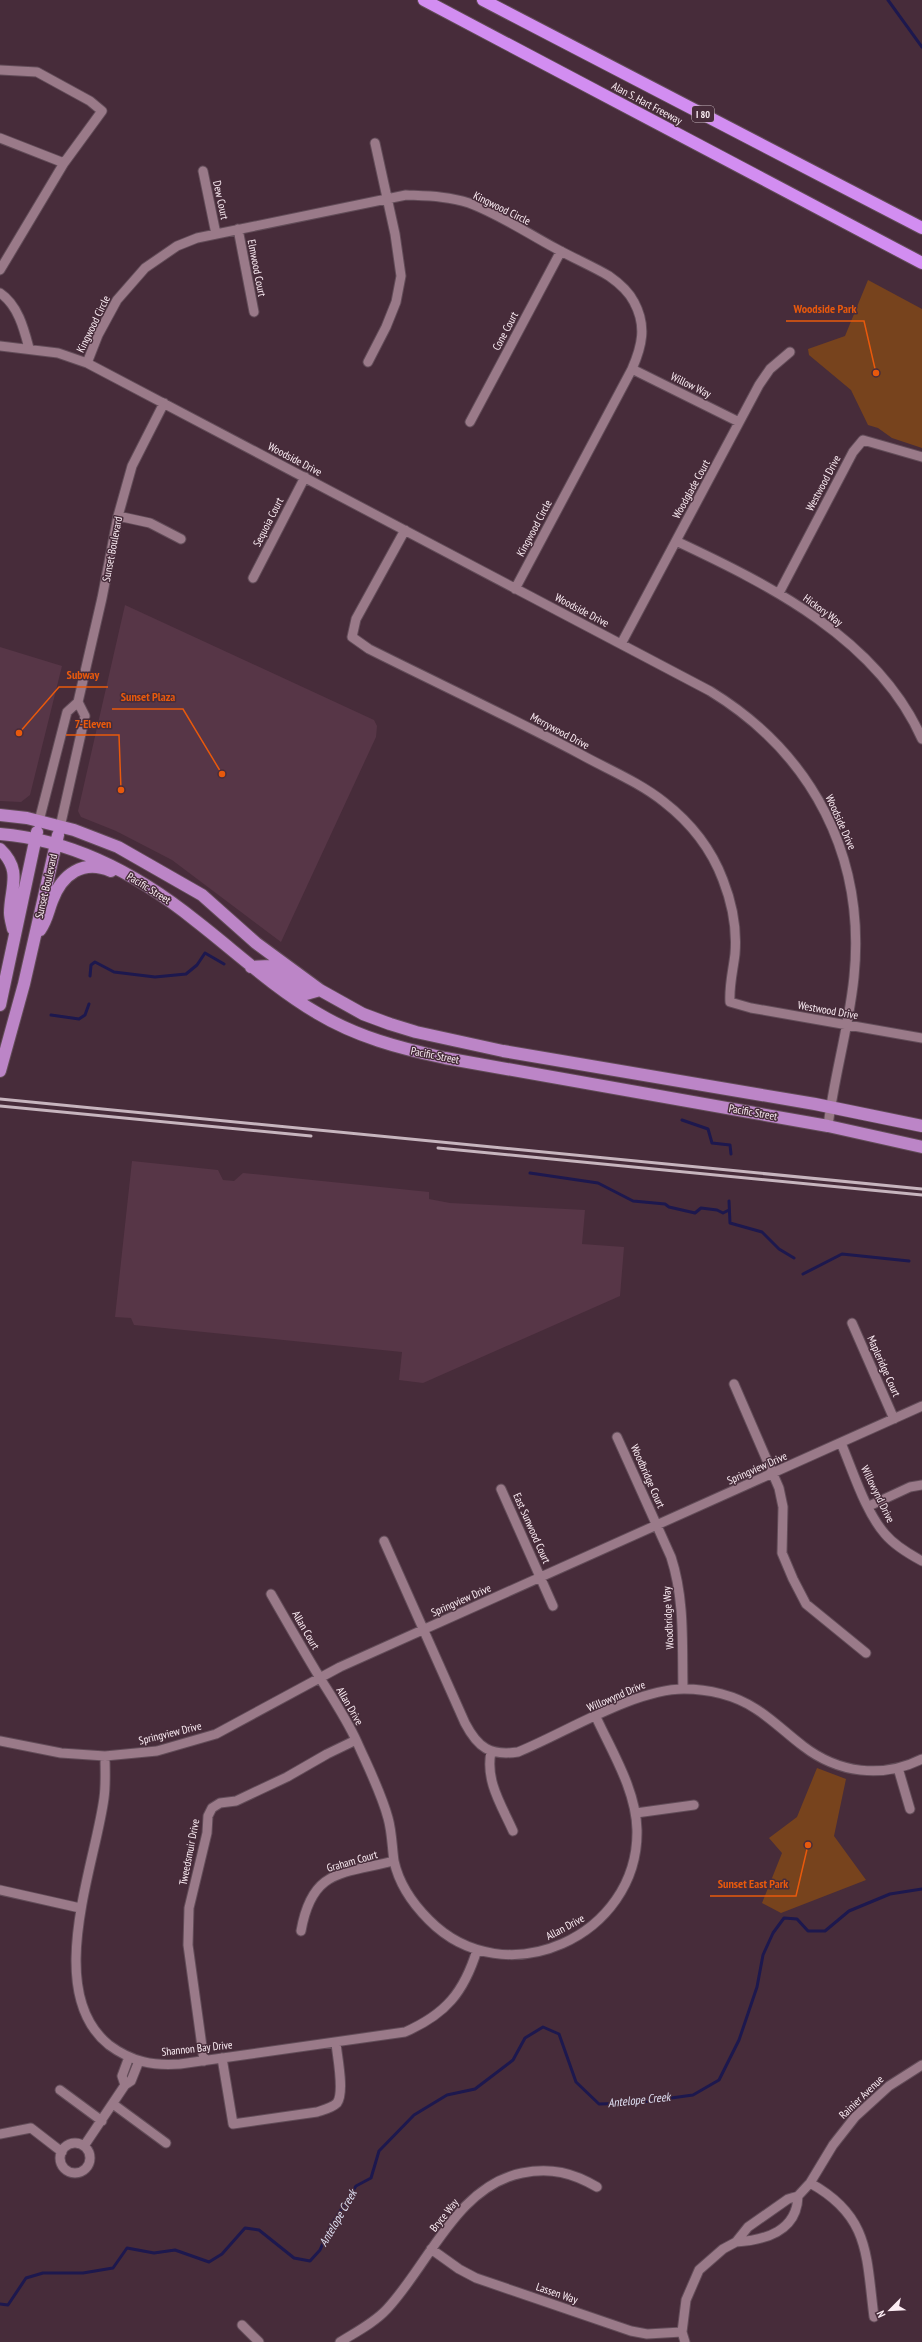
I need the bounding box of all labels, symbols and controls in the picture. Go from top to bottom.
street label: Alan S. Hart Freeway [609,79,685,128]
road number: I 80 [692,106,714,122]
street label: Dew Court [210,179,232,221]
street label: Kingwood Circle [471,188,533,228]
street label: Elmwood Court [245,238,269,298]
street label: Kingwood Circle [73,293,113,355]
callout: Woodside Park [786,297,864,321]
text: Woodside Park [793,301,856,316]
street label: Cone Court [489,309,521,353]
street label: Willow Way [668,369,714,401]
street label: Woodside Drive [266,439,325,479]
street label: Westwood Drive [802,452,844,513]
street label: Woodglade Court [669,457,713,521]
street label: Sequoia Court [250,495,286,549]
street label: Kingwood Circle [513,497,555,559]
street label: Sunset Boulevard [99,515,125,583]
street label: Woodside Drive [553,590,612,630]
street label: Hickory Way [800,591,846,630]
callout: Subway [59,663,108,687]
text: Subway [67,667,100,682]
callout: Sunset Plaza [112,685,183,709]
text: Sunset Plaza [121,689,175,704]
street label: Merrywood Drive [528,710,592,753]
callout: 7-Eleven [66,711,119,735]
text: 7-Eleven [74,716,112,731]
street label: Woodside Drive [823,792,860,852]
street label: Sunset Boulevard [32,852,60,920]
street label: Pacific Street [125,869,173,907]
street label: Westwood Drive [797,998,860,1022]
street label: Pacific Street [410,1043,460,1067]
street label: Pacific Street [728,1101,778,1123]
street label: Mapleridge Court [864,1333,904,1399]
street label: Woodbridge Court [628,1442,668,1510]
street label: Springview Drive [725,1448,790,1487]
street label: Willowynd Drive [858,1463,898,1525]
street label: East Sunwood Court [510,1490,554,1566]
street label: Springview Drive [429,1580,494,1619]
street label: Woodbridge Way [659,1585,677,1650]
street label: Allan Court [289,1608,323,1652]
street label: Willowynd Drive [585,1677,648,1715]
street label: Allan Drive [333,1684,367,1728]
street label: Springview Drive [137,1718,203,1748]
street label: Tweedsmuir Drive [176,1817,202,1886]
street label: Graham Court [325,1847,379,1875]
callout: Sunset East Park [710,1872,796,1896]
text: Sunset East Park [718,1876,788,1891]
street label: Allan Drive [543,1911,587,1943]
street label: Shannon Bay Drive [161,2037,234,2059]
street label: Rainier Avenue [836,2072,887,2122]
water label: Antelope Creek [607,2089,672,2110]
water label: Antelope Creek [315,2186,360,2249]
street label: Bryce Way [426,2195,462,2234]
street label: Lassen Way [534,2279,581,2307]
north arrow [870,2290,910,2330]
text: N [873,2308,888,2320]

